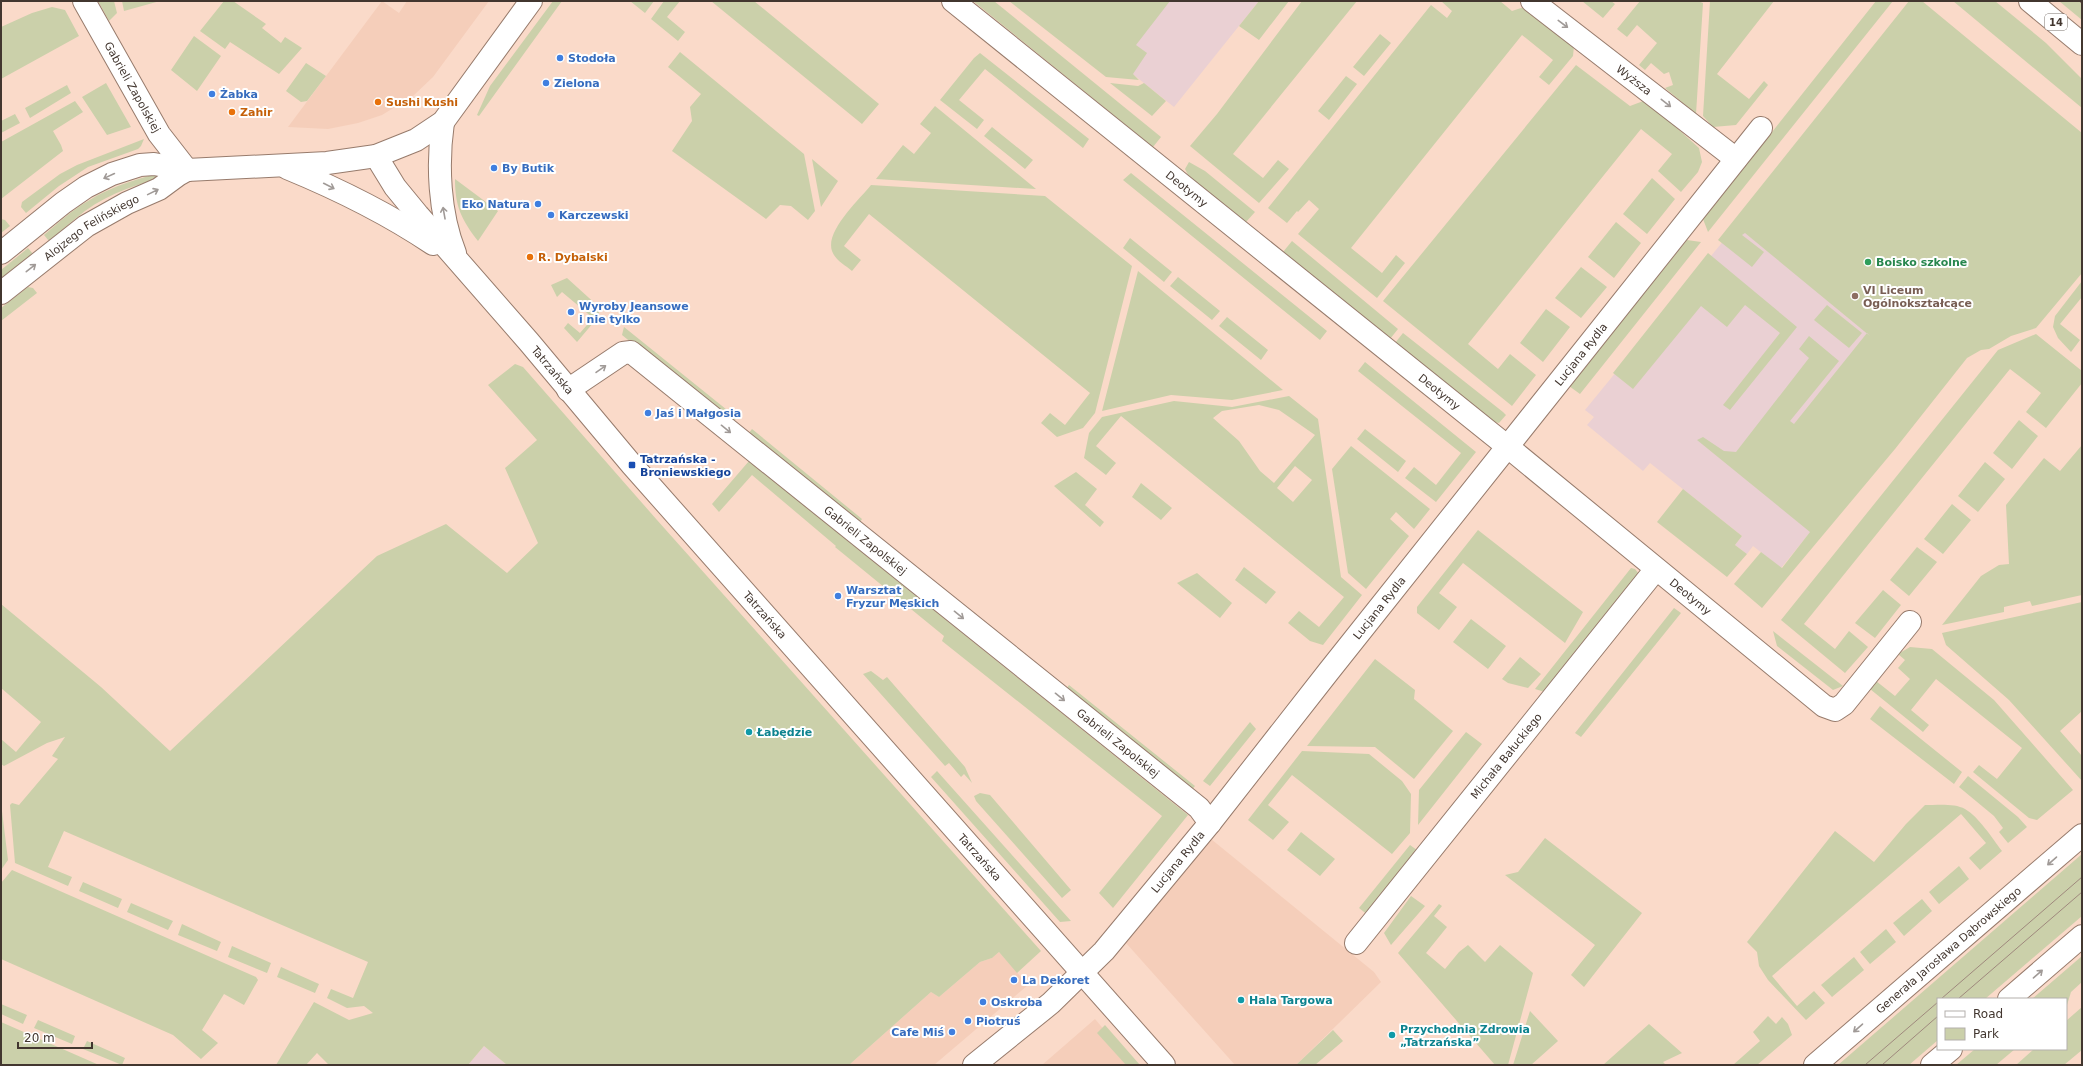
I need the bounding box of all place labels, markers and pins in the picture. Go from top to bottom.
place label: Stodoła [568,52,616,65]
marker: Stodoła [555,53,565,63]
place label: Zielona [554,77,600,90]
marker: Zielona [541,78,551,88]
place label: Żabka [220,87,258,101]
marker: Żabka [207,89,217,99]
place label: Sushi Kushi [386,96,458,109]
marker: Sushi Kushi [373,97,383,107]
place label: Zahir [240,106,273,119]
marker: Zahir [227,107,237,117]
place label: By Butik [502,162,555,175]
marker: By Butik [489,163,499,173]
place label: Eko Natura [462,198,530,211]
marker: Eko Natura [533,199,543,209]
place label: Karczewski [559,209,629,222]
marker: Karczewski [546,210,556,220]
place label: R. Dybalski [538,251,608,264]
marker: R. Dybalski [525,252,535,262]
place label: Boisko szkolne [1876,256,1967,269]
marker: Boisko szkolne [1863,257,1873,267]
place label: VI Liceum Ogólnokształcące [1863,284,1972,310]
marker: VI Liceum Ogólnokształcące [1850,291,1860,301]
place label: Wyroby Jeansowe i nie tylko [579,300,689,326]
marker: Wyroby Jeansowe i nie tylko [566,307,576,317]
place label: Jaś i Małgosia [655,407,741,420]
marker: Jaś i Małgosia [643,408,653,418]
place label: Tatrzańska - Broniewskiego [640,453,732,479]
marker: Tatrzańska - Broniewskiego [627,460,637,470]
place label: Warsztat Fryzur Męskich [846,584,939,610]
marker: Warsztat Fryzur Męskich [833,591,843,601]
place label: Łabędzie [756,726,812,739]
marker: Łabędzie [744,727,754,737]
place label: La Dekoret [1022,974,1090,987]
marker: La Dekoret [1009,975,1019,985]
place label: Hala Targowa [1249,994,1333,1007]
marker: Hala Targowa [1236,995,1246,1005]
place label: Oskroba [991,996,1043,1009]
marker: Oskroba [978,997,988,1007]
place label: Piotruś [976,1015,1021,1028]
marker: Piotruś [963,1016,973,1026]
place label: Przychodnia Zdrowia „Tatrzańska” [1400,1023,1530,1049]
place label: Cafe Miś [891,1026,944,1039]
marker: Cafe Miś [947,1027,957,1037]
marker: Przychodnia Zdrowia „Tatrzańska” [1387,1030,1397,1040]

